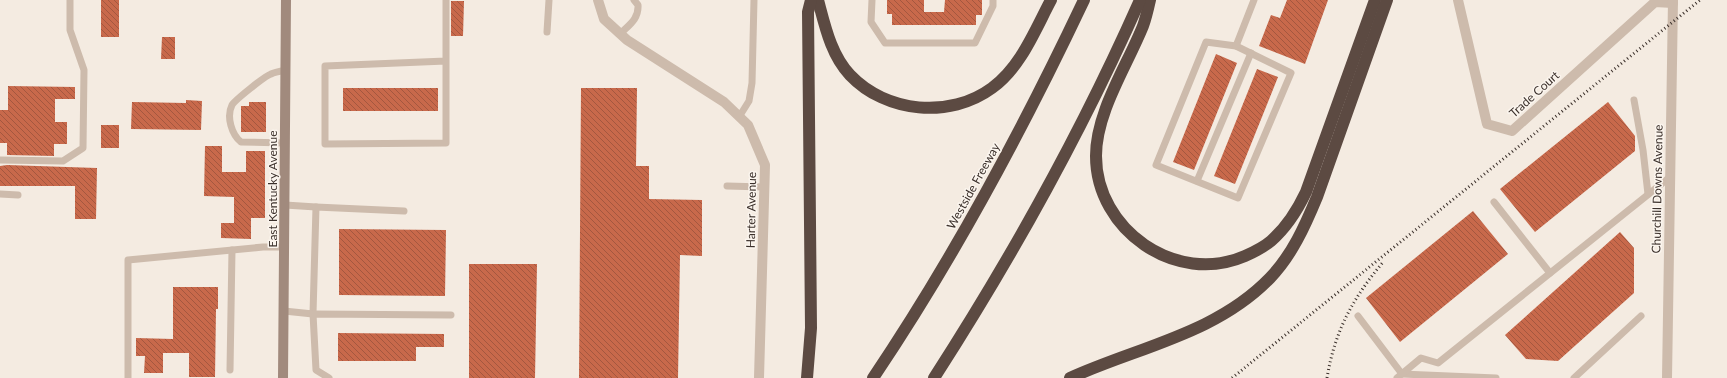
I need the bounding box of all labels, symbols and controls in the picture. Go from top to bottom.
street label: Trade Court [1506,67,1563,120]
street label: Churchill Downs Avenue [1648,124,1666,254]
street label: East Kentucky Avenue [265,131,280,247]
street label: Westside Freeway [943,140,1003,232]
street label: Harter Avenue [743,172,759,248]

